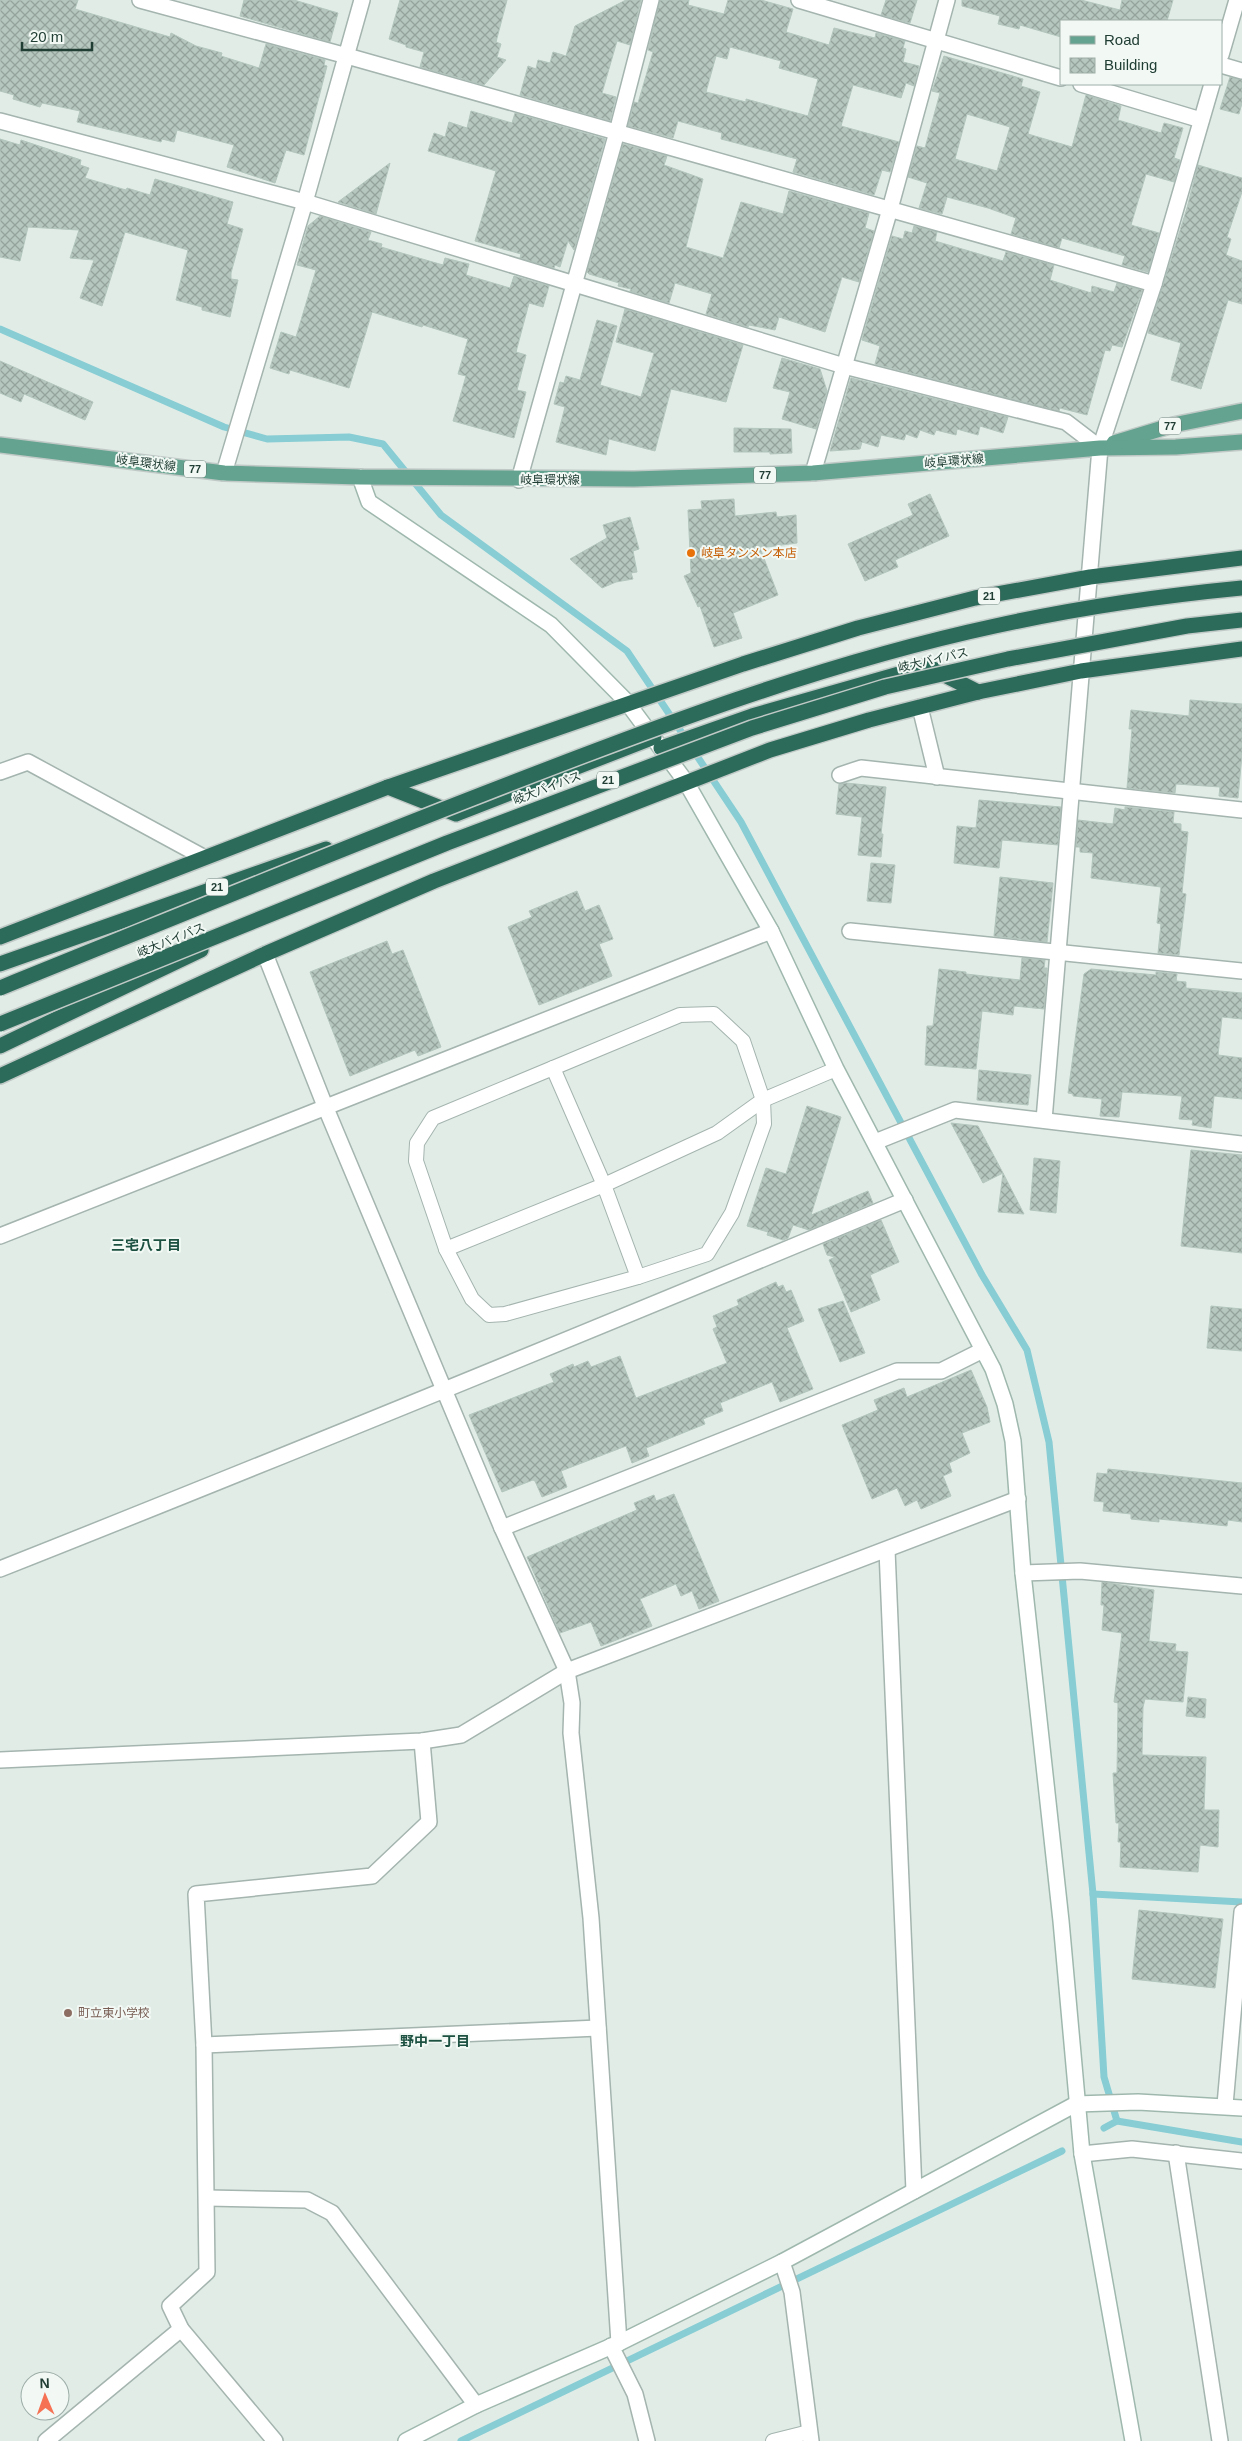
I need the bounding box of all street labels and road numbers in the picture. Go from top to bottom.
road number: 77 [1159,418,1181,434]
street label: 岐阜環状線 [923,451,985,471]
street label: 岐阜環状線 [115,452,177,474]
road number: 77 [184,460,206,478]
road number: 77 [754,466,776,484]
street label: 岐阜環状線 [520,473,580,487]
road number: 21 [978,588,1000,604]
street label: 岐大バイパス [896,645,970,675]
street label: 岐大バイパス [511,769,583,807]
road number: 21 [597,772,619,788]
road number: 21 [206,879,228,896]
street label: 岐大バイパス [135,920,207,960]

